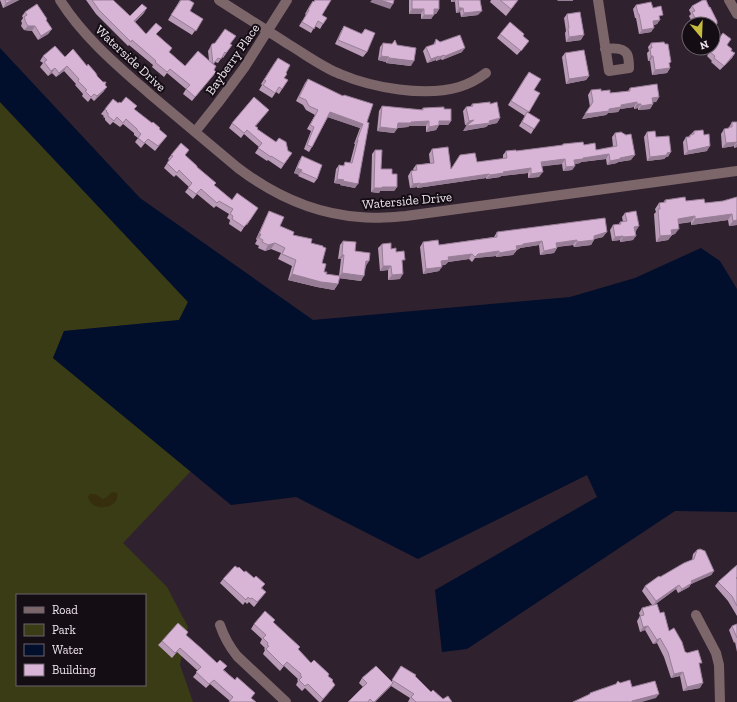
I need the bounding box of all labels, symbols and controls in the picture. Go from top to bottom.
north arrow [681,16,721,56]
street label: Bayberry Place [202,21,262,98]
street label: Waterside Drive [92,22,169,95]
text: N [697,37,710,53]
street label: Waterside Drive [361,189,453,212]
legend [16,594,146,686]
text: Road [52,603,78,617]
text: Park [52,623,77,637]
text: Water [52,643,84,657]
text: Building [52,663,96,677]

